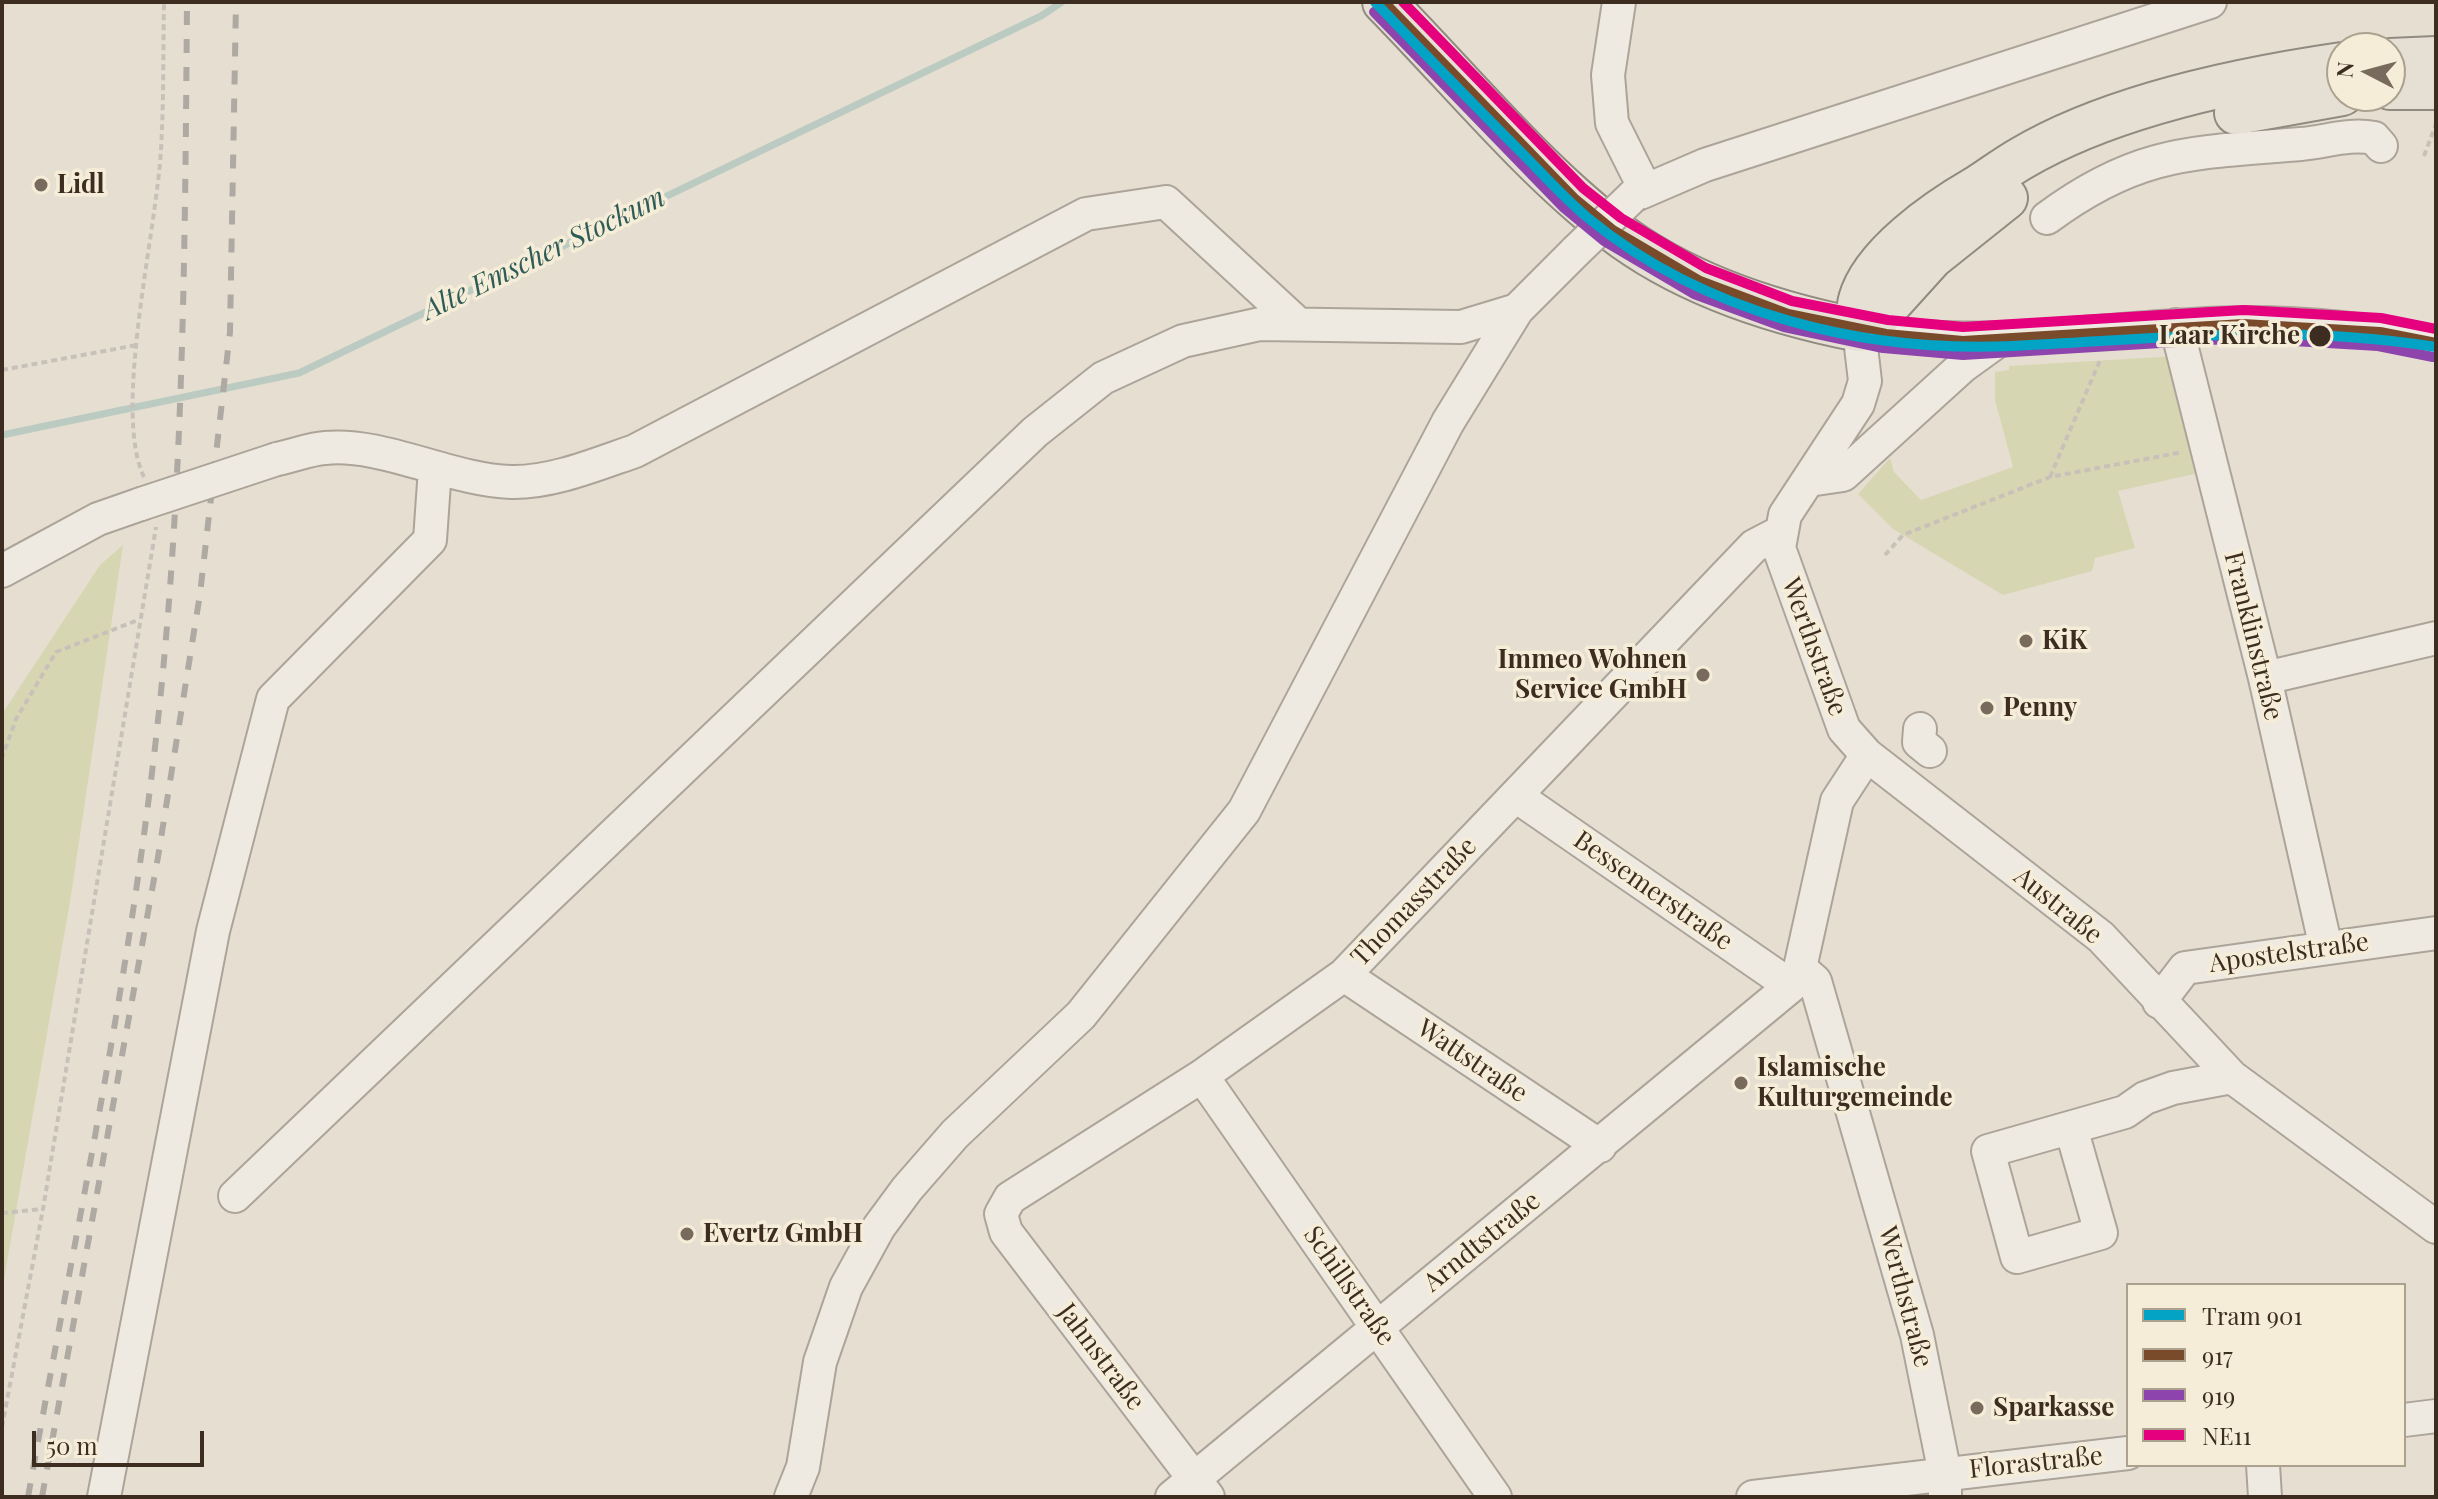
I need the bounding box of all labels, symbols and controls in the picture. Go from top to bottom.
north arrow [2326,32,2406,112]
text: N [2328,60,2360,79]
place label: Lidl [57,169,105,201]
marker: Lidl [32,176,50,194]
water label: Alte Emscher Stockum [417,181,671,327]
place label: Laar Kirche [2159,320,2300,352]
marker: Laar Kirche [2307,323,2333,349]
street label: Franklinstraße [2217,548,2289,724]
street label: Werthstraße [1775,574,1853,720]
place label: KiK [2042,625,2087,657]
marker: KiK [2017,632,2035,650]
place label: Immeo Wohnen Service GmbH [1498,644,1687,706]
marker: Immeo Wohnen Service GmbH [1694,666,1712,684]
place label: Penny [2003,692,2077,724]
marker: Penny [1978,699,1996,717]
street label: Bessemerstraße [1567,825,1739,957]
street label: Thomasstraße [1345,831,1483,973]
street label: Austraße [2008,861,2108,951]
street label: Apostelstraße [2207,926,2371,980]
street label: Wattstraße [1411,1013,1533,1109]
place label: Islamische Kulturgemeinde [1757,1052,1953,1114]
marker: Islamische Kulturgemeinde [1732,1074,1750,1092]
street label: Arndtstraße [1417,1185,1547,1299]
place label: Evertz GmbH [703,1218,863,1250]
street label: Schillstraße [1297,1220,1401,1352]
street label: Werthstraße [1871,1223,1939,1371]
marker: Evertz GmbH [678,1225,696,1243]
legend [2126,1283,2406,1467]
street label: Jahnstraße [1051,1298,1151,1416]
text: Tram 901 [2202,1299,2302,1331]
text: 917 [2202,1339,2233,1371]
text: 919 [2202,1379,2235,1411]
place label: Sparkasse [1993,1392,2114,1424]
marker: Sparkasse [1968,1399,1986,1417]
scale bar [36,1415,208,1465]
text: NE11 [2202,1419,2251,1451]
text: 50 m [46,1429,98,1461]
street label: Florastraße [1968,1440,2104,1486]

